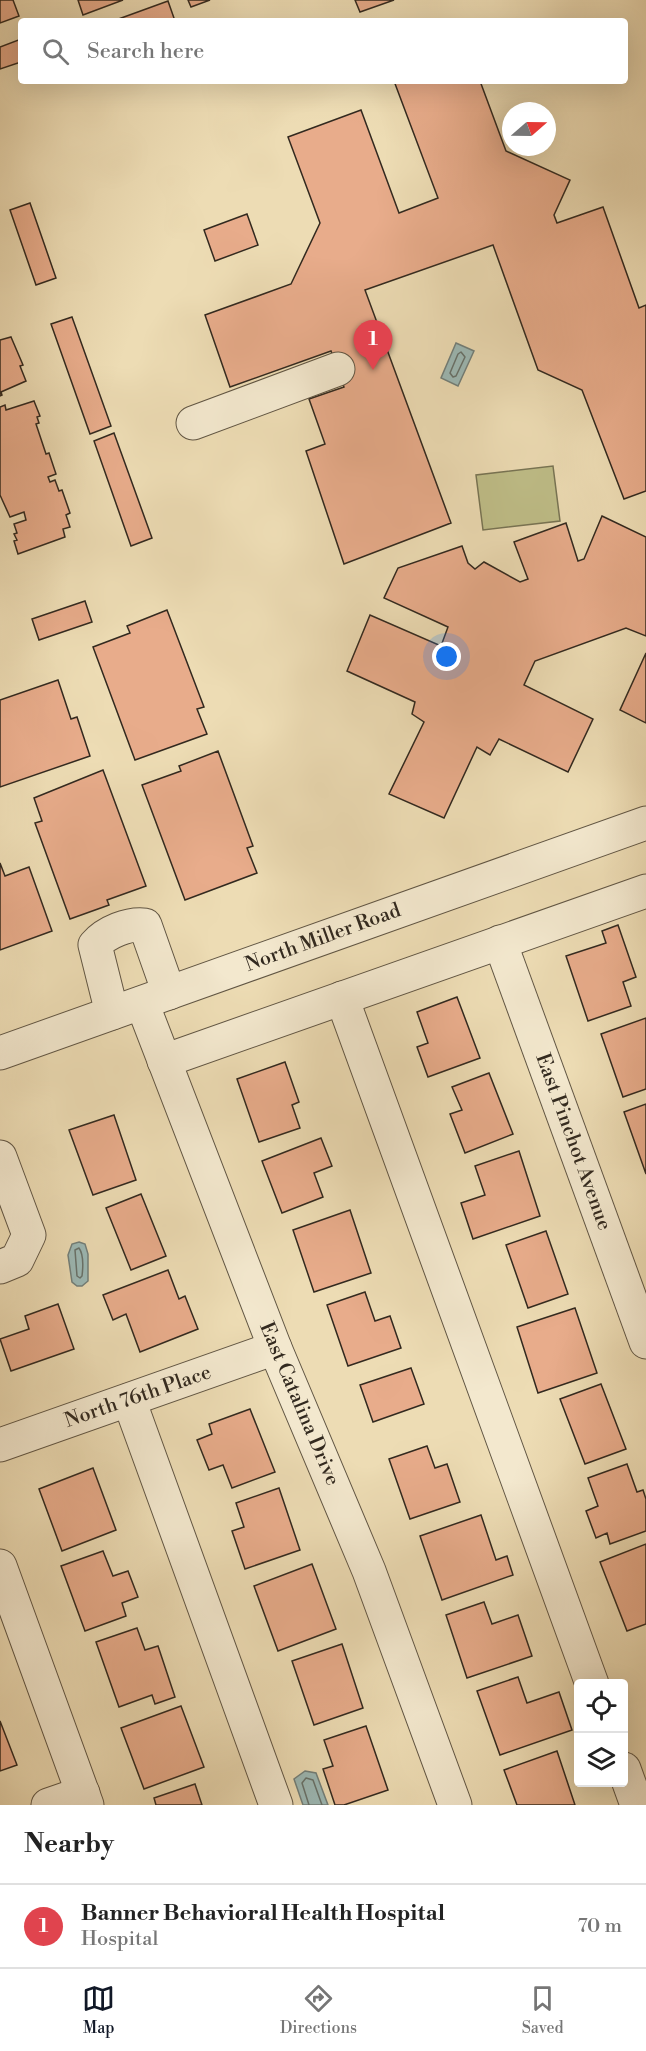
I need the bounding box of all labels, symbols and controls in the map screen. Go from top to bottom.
search box [18,18,628,84]
icon: search [39,35,72,68]
text: Search here [87,38,204,65]
north arrow [502,102,556,156]
pin: 1 [354,320,392,370]
your location [432,642,461,671]
street label: North Miller Road [242,898,405,978]
street label: East Pinchot Avenue [529,1050,617,1234]
street label: East Catalina Drive [253,1319,345,1489]
street label: North 76th Place [61,1360,215,1434]
map controls [574,1679,628,1787]
button: locate [574,1679,628,1733]
button: layers [574,1733,628,1787]
text: Nearby [24,1828,114,1860]
text: Banner Behavioral Health Hospital [81,1900,445,1927]
text: 1 [39,1914,48,1939]
text: 70 m [578,1914,622,1939]
text: Hospital [81,1927,158,1952]
tab: Map [82,1982,115,2038]
tab: Directions [280,1982,357,2038]
tab: Saved [522,1982,564,2038]

